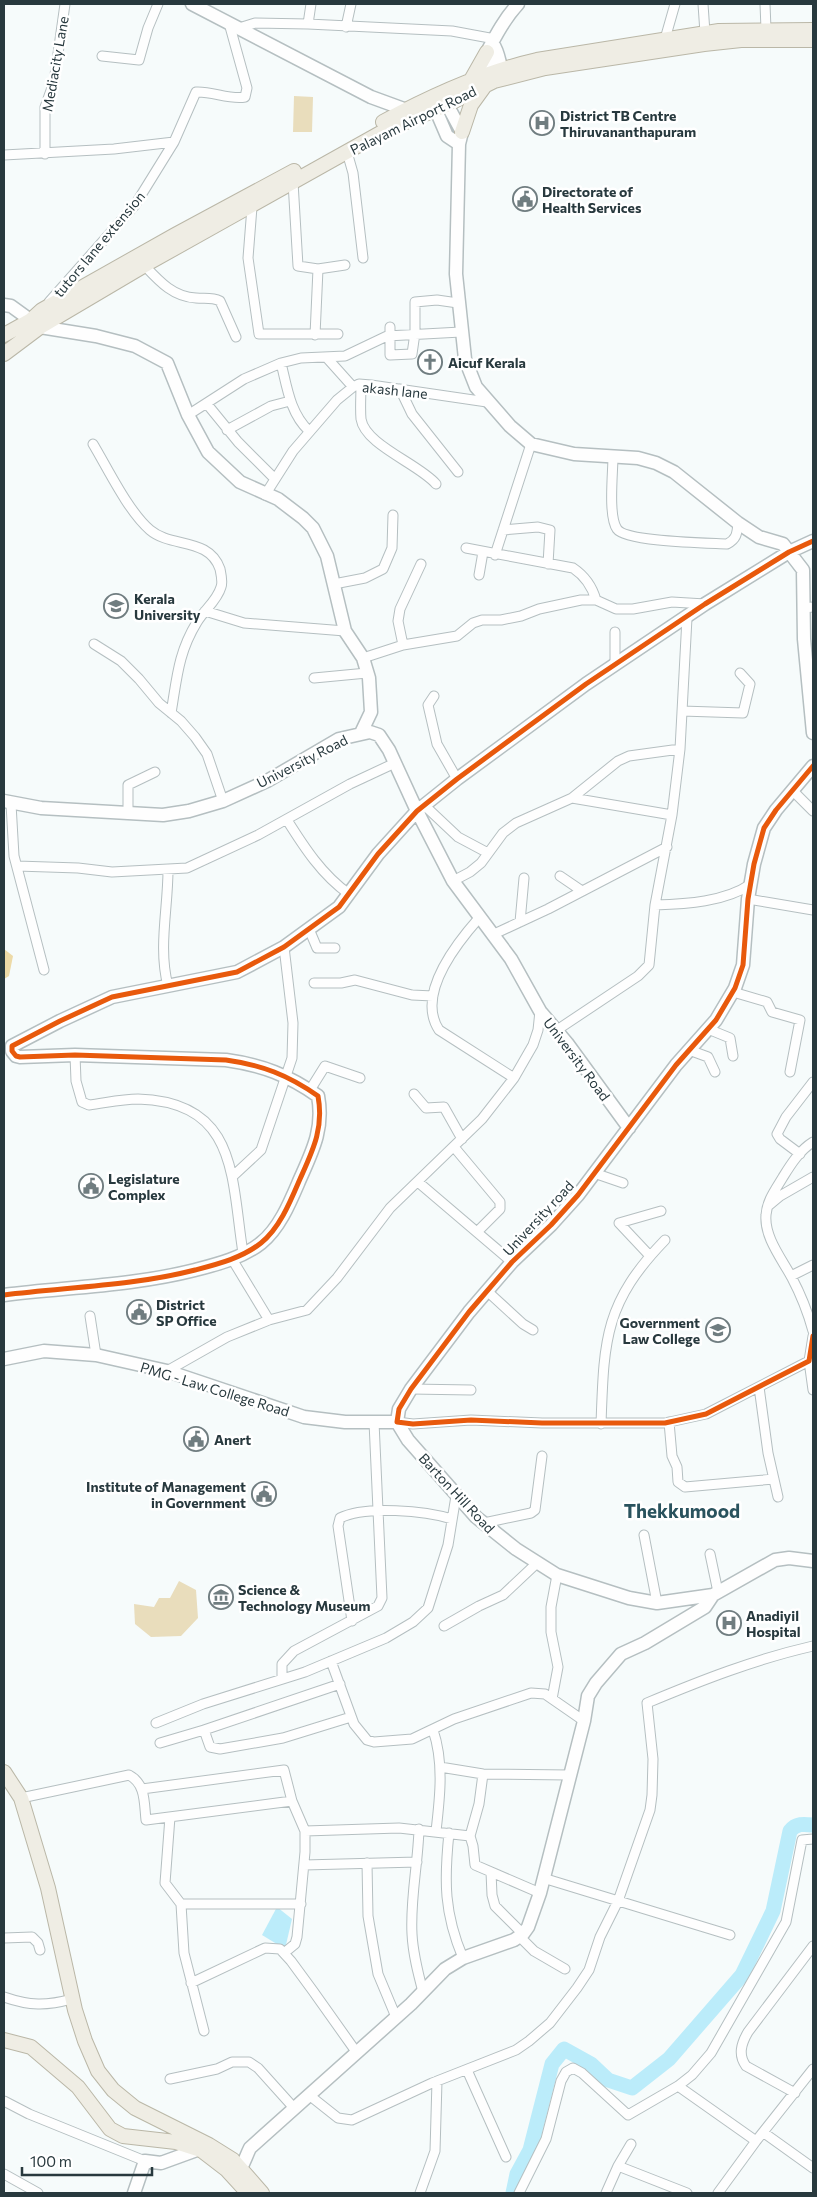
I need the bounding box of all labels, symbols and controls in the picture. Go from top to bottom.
street label: Mediacity Lane [38,15,72,113]
street label: Palayam Airport Road [347,82,479,158]
place label: District TB Centre Thiruvananthapuram [560,107,696,140]
hospital icon: District TB Centre Thiruvananthapuram [529,110,555,136]
place label: Directorate of Health Services [542,183,642,216]
public building icon: Directorate of Health Services [512,186,538,212]
street label: tutors lane extension [50,188,148,300]
church icon: Aicuf Kerala [417,349,443,375]
place label: Aicuf Kerala [448,354,526,371]
street label: akash lane [361,378,429,402]
place label: Kerala University [134,590,201,623]
school or university icon: Kerala University [103,593,129,619]
street label: University Road [254,731,350,791]
street label: University Road [540,1014,614,1104]
place label: Legislature Complex [108,1170,180,1203]
public building icon: Legislature Complex [78,1173,104,1199]
street label: University road [499,1177,577,1259]
place label: District SP Office [156,1296,217,1329]
public building icon: District SP Office [126,1299,152,1325]
place label: Government Law College [620,1314,700,1347]
school or university icon: Government Law College [705,1317,731,1343]
street label: PMG - Law College Road [138,1358,292,1420]
public building icon: Anert [183,1426,209,1452]
place label: Anert [214,1431,251,1448]
street label: Barton Hill Road [416,1449,498,1537]
place label: Institute of Management in Government [86,1478,246,1511]
public building icon: Institute of Management in Government [251,1481,277,1507]
district label: Thekkumood [624,1499,740,1522]
place label: Science & Technology Museum [238,1581,370,1614]
museum icon: Science & Technology Museum [208,1584,234,1610]
place label: Anadiyil Hospital [746,1607,801,1640]
hospital icon: Anadiyil Hospital [716,1610,742,1636]
scale bar [22,2144,152,2176]
text: 100 m [30,2152,72,2170]

